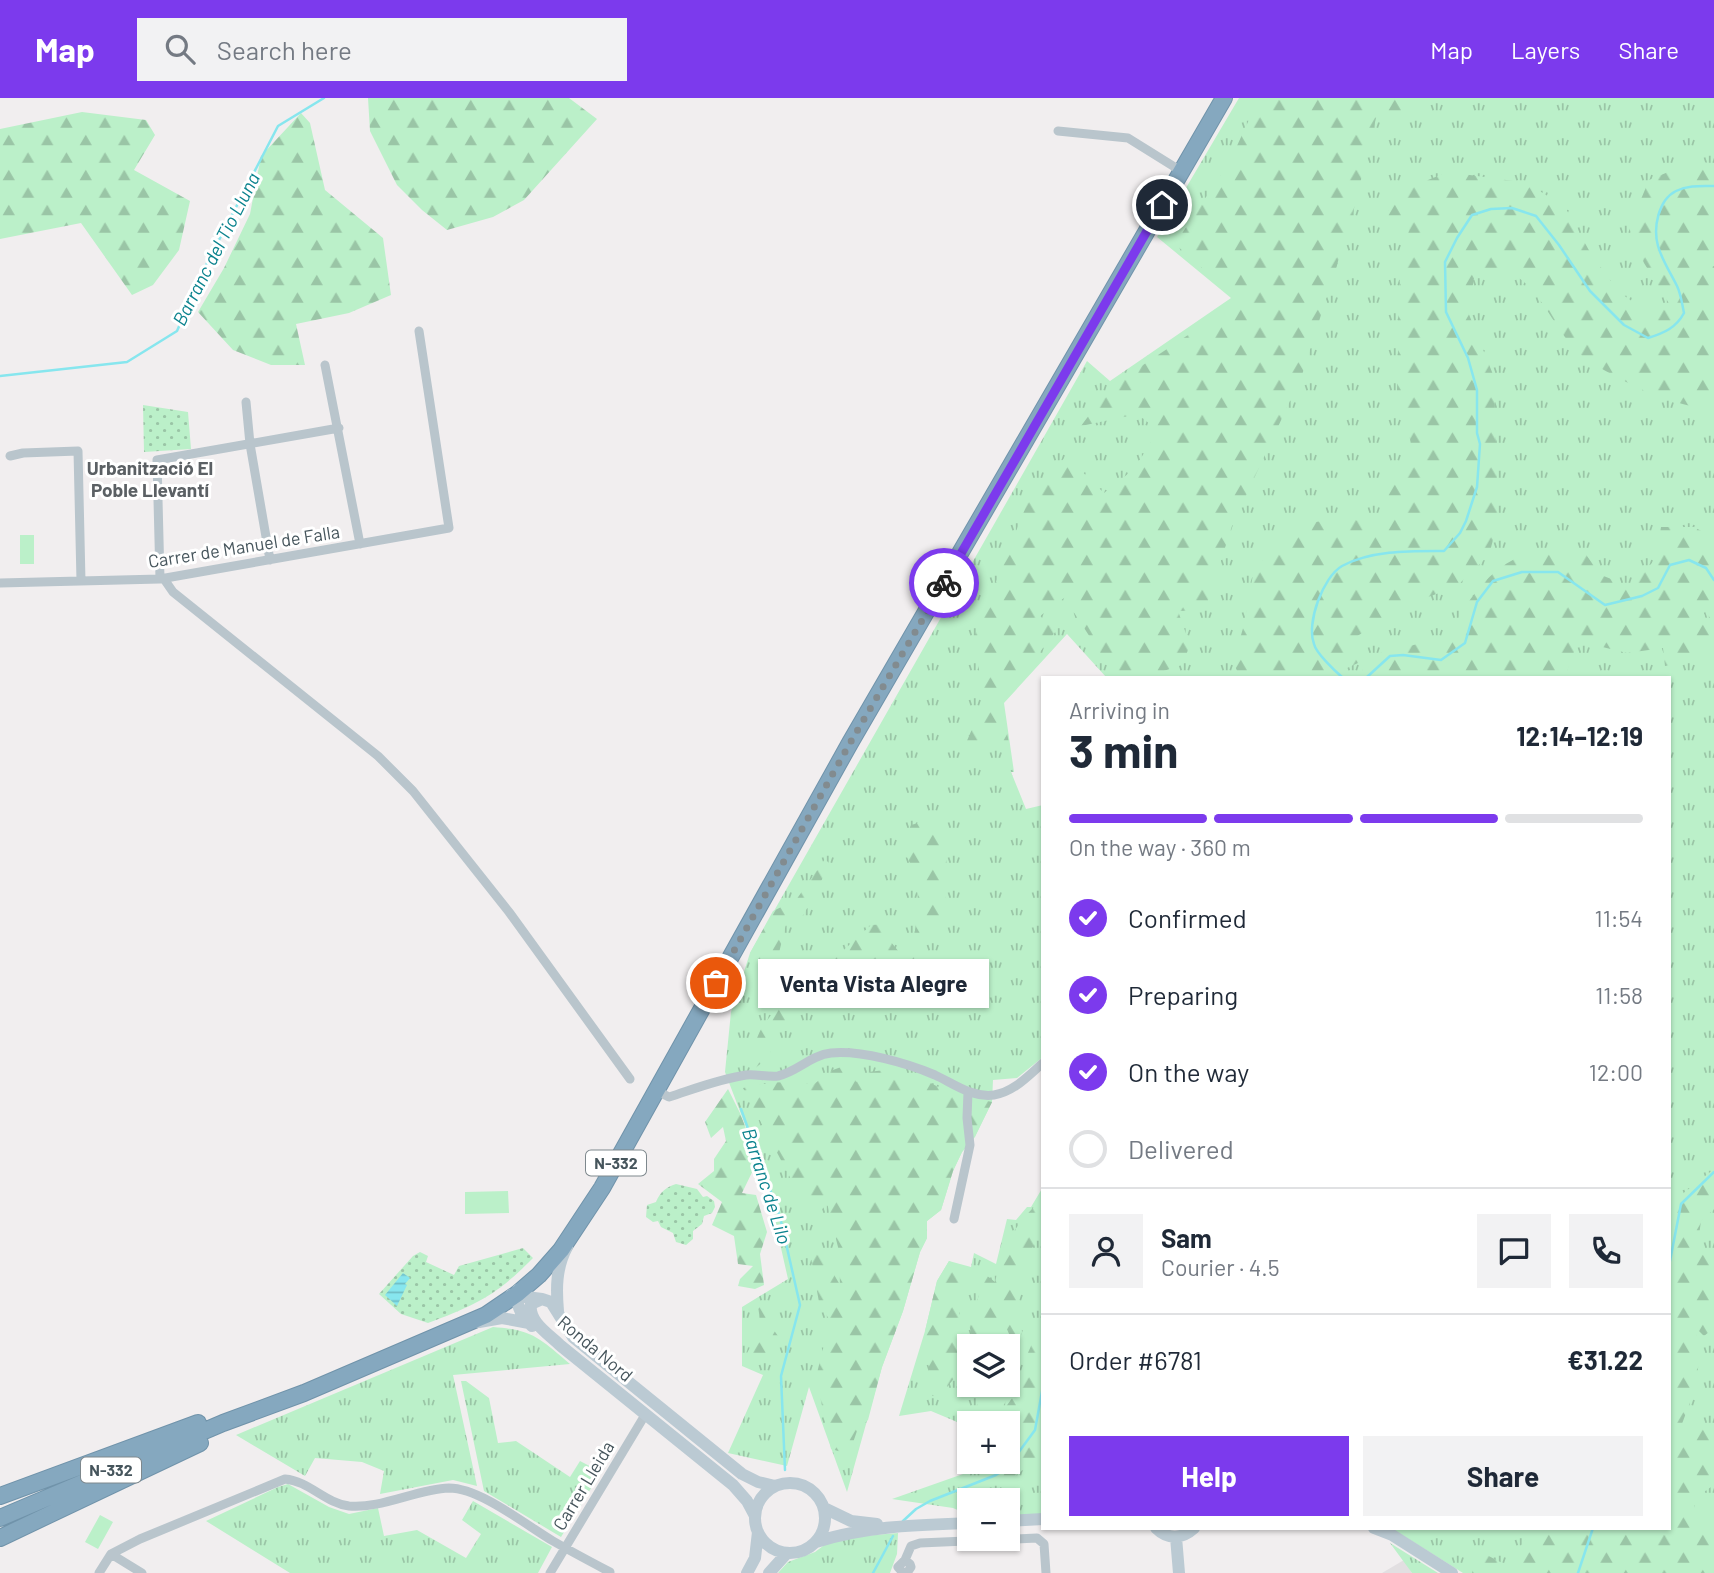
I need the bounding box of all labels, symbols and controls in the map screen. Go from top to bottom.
search box [137,18,627,81]
text: Map [35,29,95,69]
icon: search [161,30,199,68]
text: Search here [217,34,352,65]
text: Map [1430,35,1473,64]
text: Layers [1511,35,1580,64]
text: Share [1618,35,1679,64]
water label: Barranc del Tio Lluna [167,168,264,329]
pin [1132,175,1192,235]
icon: home [1143,186,1181,224]
district label: Urbanització El Poble Llevantí [87,456,213,501]
street label: Carrer de Manuel de Falla [146,520,341,572]
courier [909,548,979,618]
icon: bike [925,564,963,602]
text: Arriving in [1069,696,1170,724]
text: 12:14–12:19 [1516,720,1643,751]
text: 3 min [1069,722,1178,777]
text: On the way · 360 m [1069,833,1251,861]
icon: check [1069,899,1107,937]
text: Confirmed [1128,902,1247,933]
text: 11:54 [1595,904,1643,932]
pin [686,953,746,1013]
callout: Venta Vista Alegre [758,958,989,1008]
icon: bag [697,964,735,1002]
text: Venta Vista Alegre [779,969,968,997]
icon: check [1069,976,1107,1014]
text: Preparing [1128,979,1238,1010]
text: 11:58 [1595,981,1643,1009]
icon: check [1069,1053,1107,1091]
text: On the way [1128,1056,1249,1087]
text: 12:00 [1589,1058,1643,1086]
water label: Barranc de Lilo [738,1125,797,1247]
text: Delivered [1128,1133,1234,1164]
road number: N-332 [586,1150,646,1176]
button: person [1069,1214,1143,1288]
button: chat [1477,1214,1551,1288]
button: phone [1569,1214,1643,1288]
text: Sam [1161,1222,1212,1253]
text: Courier · 4.5 [1161,1253,1280,1281]
street label: Ronda Nord [554,1310,638,1386]
map controls [957,1334,1020,1551]
button: layers [957,1334,1020,1397]
text: Order #6781 [1069,1344,1202,1375]
text: €31.22 [1567,1344,1643,1375]
button: + [957,1411,1020,1474]
button: Help [1069,1436,1349,1516]
button: Share [1363,1436,1643,1516]
street label: Carrer Lleida [548,1437,618,1534]
road number: N-332 [81,1458,141,1482]
button: − [957,1488,1020,1551]

